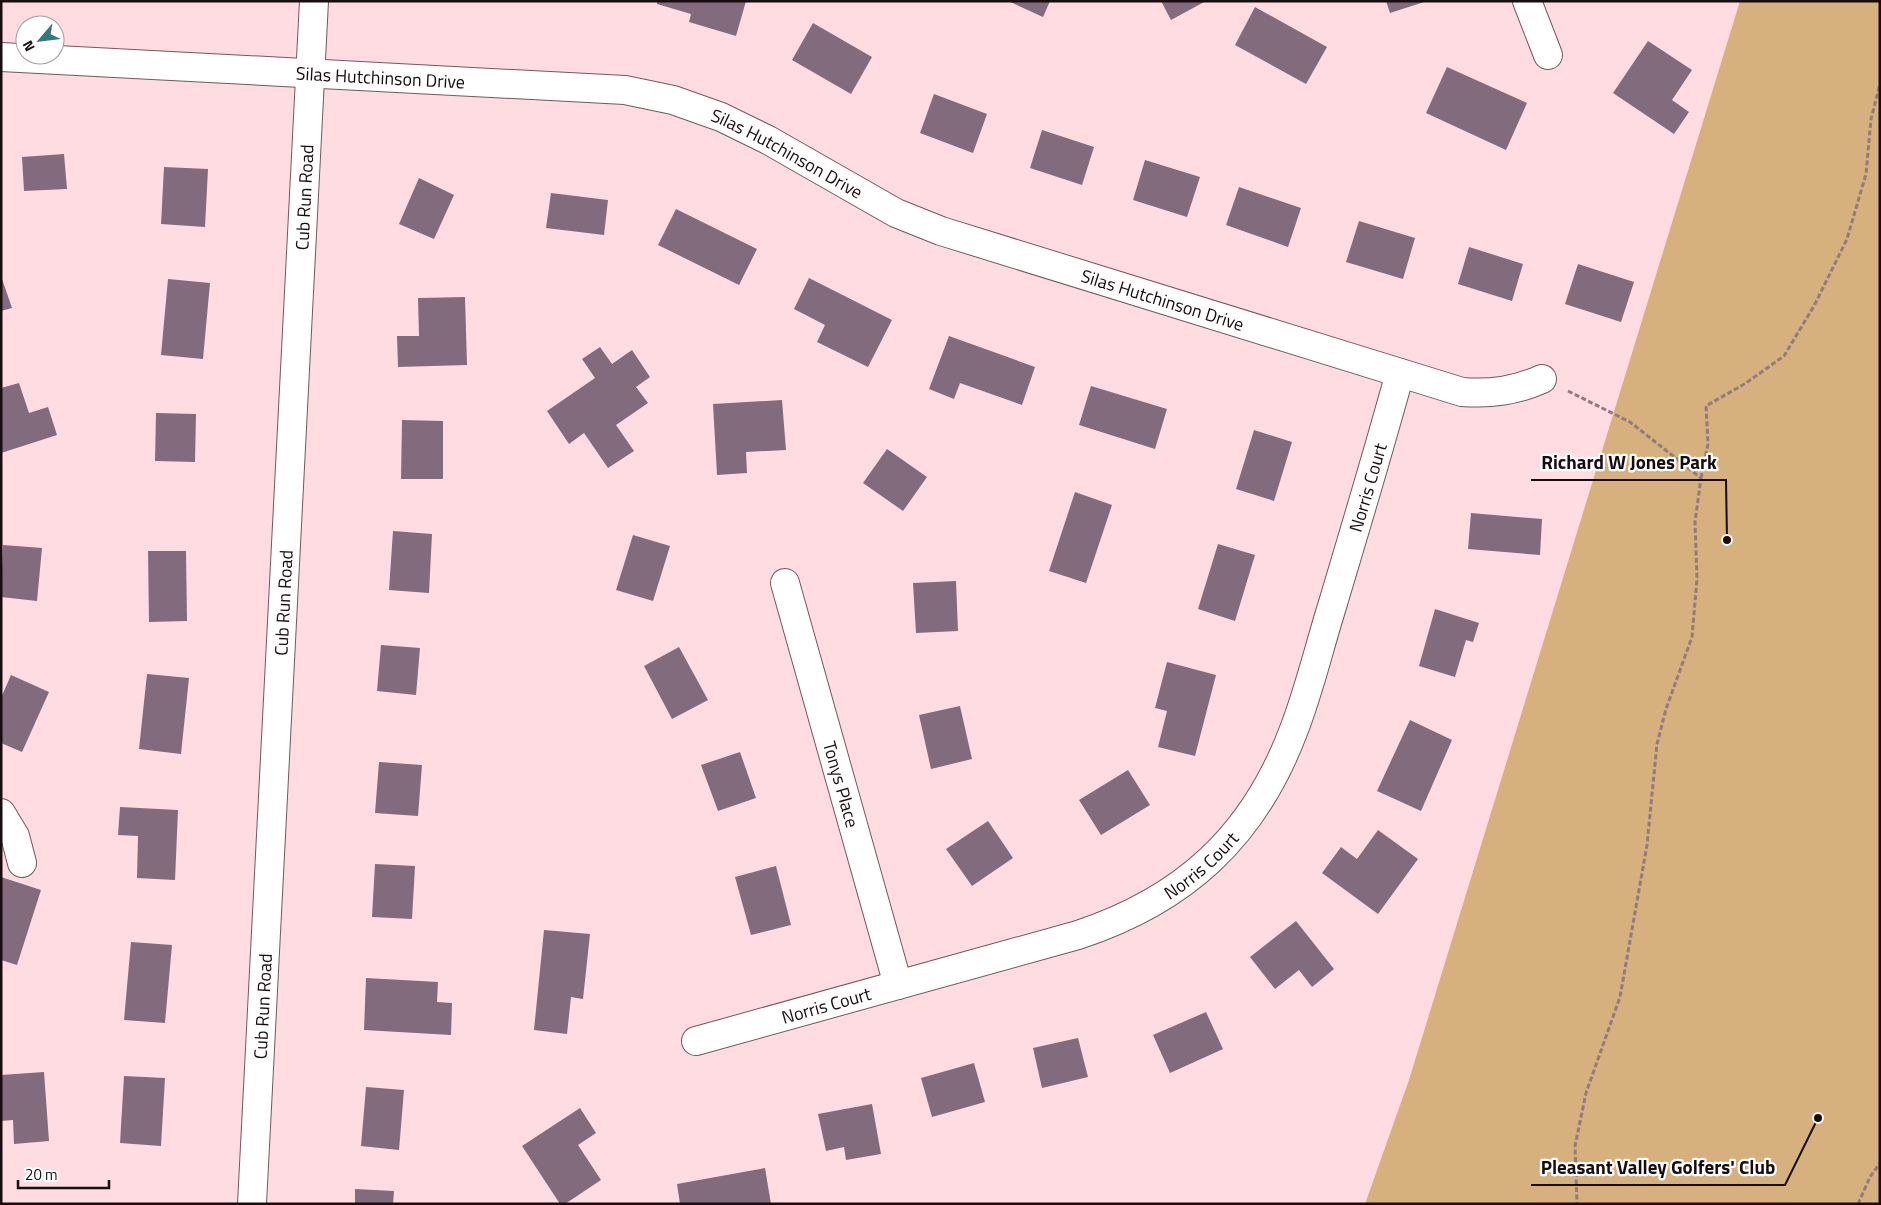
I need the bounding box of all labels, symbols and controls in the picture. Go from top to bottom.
north arrow [15,15,65,65]
text: N [17,37,40,56]
street label: Silas Hutchinson Drive [295,59,466,95]
street label: Silas Hutchinson Drive [708,101,868,205]
street label: Cub Run Road [288,144,320,251]
street label: Silas Hutchinson Drive [1078,262,1248,337]
street label: Norris Court [1341,439,1393,535]
callout: Richard W Jones Park [1531,446,1726,480]
text: Richard W Jones Park [1541,447,1717,476]
street label: Cub Run Road [267,549,299,656]
street label: Tonys Place [817,738,867,830]
street label: Norris Court [1158,825,1245,906]
street label: Cub Run Road [246,953,278,1060]
street label: Norris Court [778,979,874,1030]
callout: Pleasant Valley Golfers' Club [1531,1151,1785,1185]
text: Pleasant Valley Golfers' Club [1541,1152,1775,1181]
scale bar [18,1158,109,1190]
text: 20 m [25,1163,58,1186]

